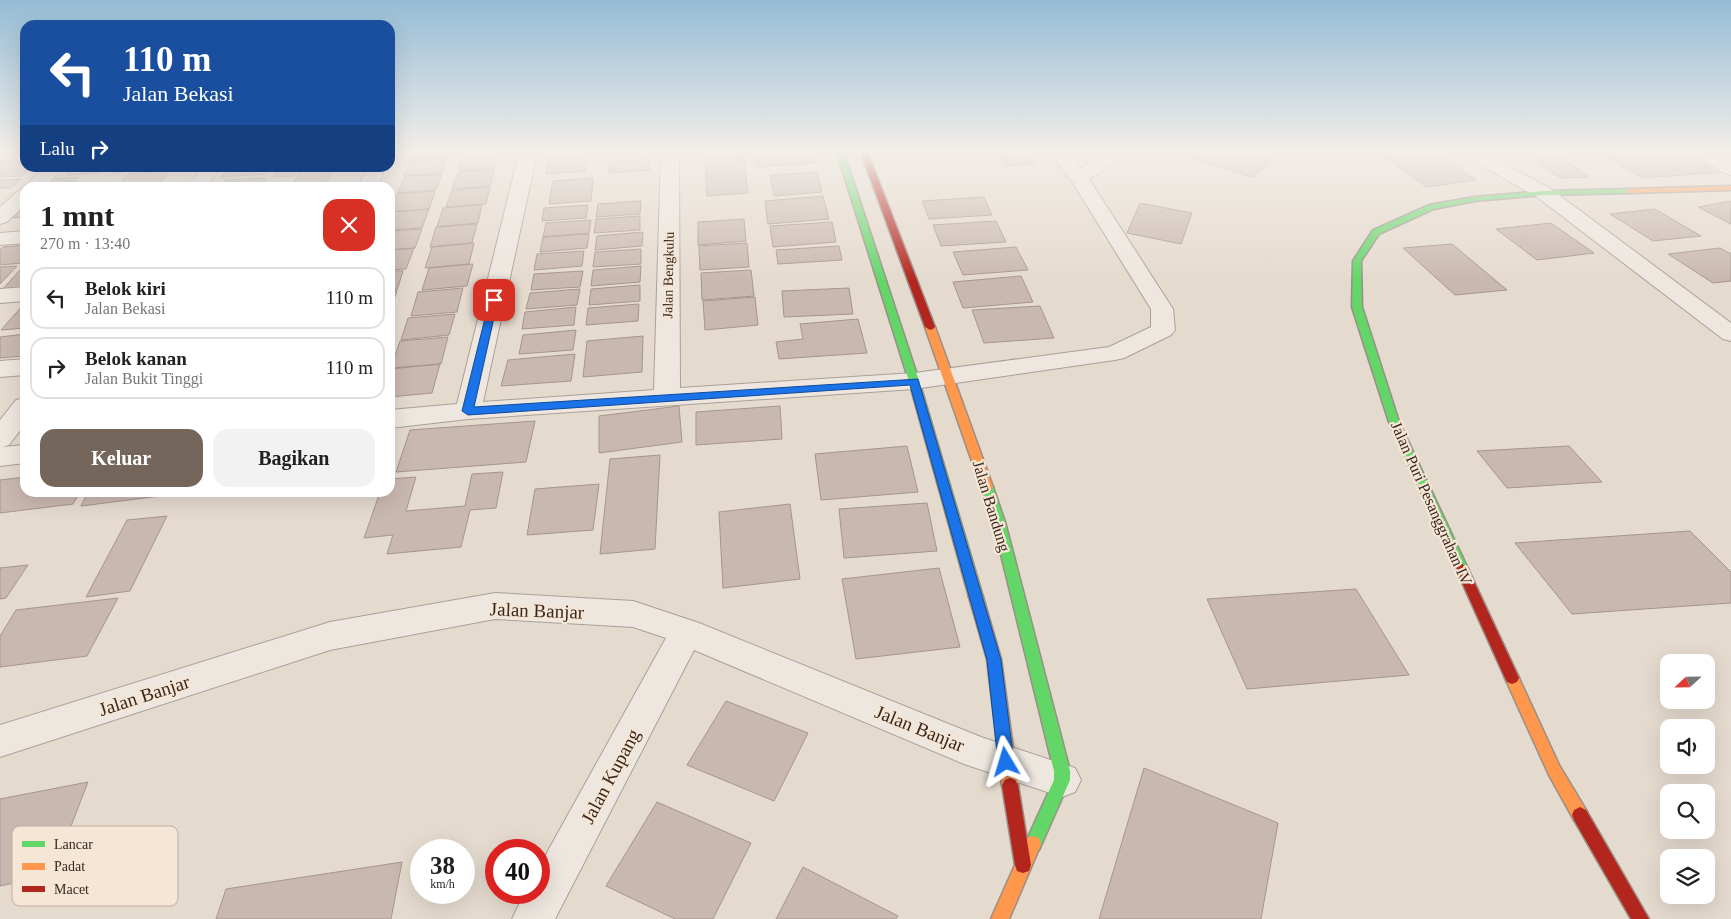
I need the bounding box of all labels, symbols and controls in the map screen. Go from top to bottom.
icon: left [40,40,105,105]
text: 110 m [123,40,211,79]
text: Jalan Bekasi [123,81,234,106]
icon: right [85,135,113,163]
text: Lalu [40,138,75,159]
text: 1 mnt [40,199,114,232]
button: close [323,199,375,251]
street label: Jalan Bengkulu [660,232,677,318]
text: 270 m · 13:40 [40,235,130,252]
text: Belok kiri [85,278,166,299]
pin [473,279,515,321]
icon: left [42,284,70,312]
icon: arrive [480,286,508,314]
text: 110 m [326,287,373,308]
text: Jalan Bekasi [85,300,165,317]
text: Belok kanan [85,348,187,369]
icon: right [42,354,70,382]
text: 110 m [326,357,373,378]
text: Jalan Bukit Tinggi [85,370,203,387]
street label: Jalan Puri Pesanggrahan IV [1387,419,1476,588]
button: Keluar [40,429,203,487]
button: Bagikan [213,429,375,487]
street label: Jalan Bandung [969,458,1013,554]
street label: Jalan Banjar [489,598,585,623]
north arrow [1660,654,1715,709]
map controls [1660,654,1715,904]
street label: Jalan Banjar [96,671,193,720]
street label: Jalan Banjar [872,701,968,756]
button: sound [1660,719,1715,774]
street label: Jalan Kupang [577,725,644,827]
position arrow [979,735,1031,787]
button: search [1660,784,1715,839]
legend [12,826,178,906]
text: Lancar [54,837,93,852]
speed limit sign: 40 [485,839,550,904]
button: layers [1660,849,1715,904]
text: 38 [430,852,455,879]
text: Padat [54,859,85,874]
text: km/h [430,877,455,891]
text: Macet [54,882,89,897]

